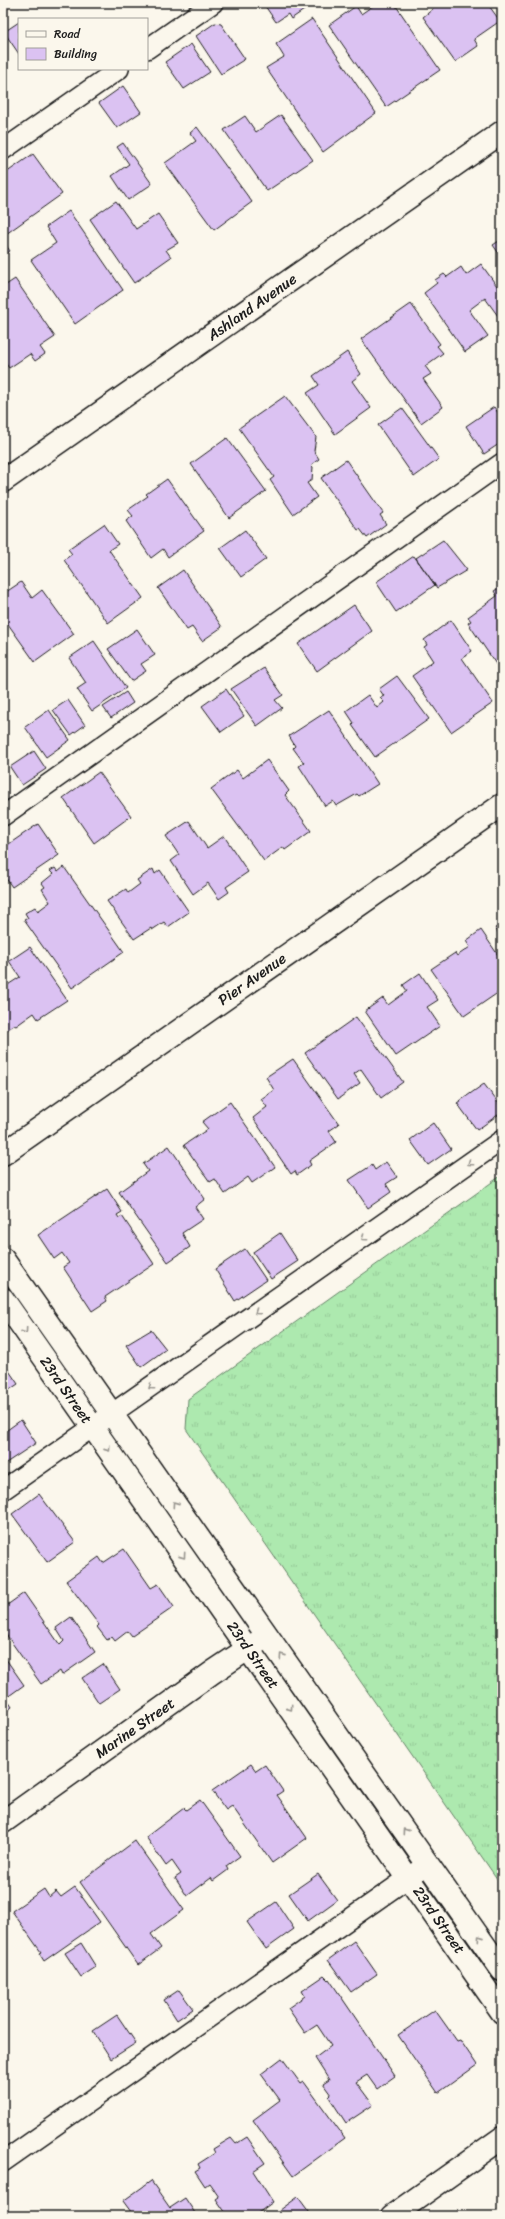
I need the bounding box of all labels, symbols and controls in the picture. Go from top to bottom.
legend [18,18,148,70]
text: Road [54,23,81,45]
text: Building [54,43,97,65]
street label: Ashland Avenue [201,266,303,348]
street label: Pier Avenue [212,946,292,1012]
one-way arrow [467,1158,474,1166]
one-way arrow [361,1233,368,1240]
one-way arrow [255,1307,262,1314]
one-way arrow [20,1327,27,1334]
street label: 23rd Street [33,1350,99,1430]
one-way arrow [148,1382,155,1390]
one-way arrow [103,1445,110,1452]
one-way arrow [173,1502,180,1509]
one-way arrow [178,1551,185,1558]
street label: 23rd Street [220,1615,286,1695]
one-way arrow [280,1654,287,1661]
street label: Marine Street [90,1690,181,1765]
one-way arrow [285,1703,292,1710]
one-way arrow [403,1829,410,1836]
street label: 23rd Street [406,1880,472,1960]
one-way arrow [477,1935,485,1942]

